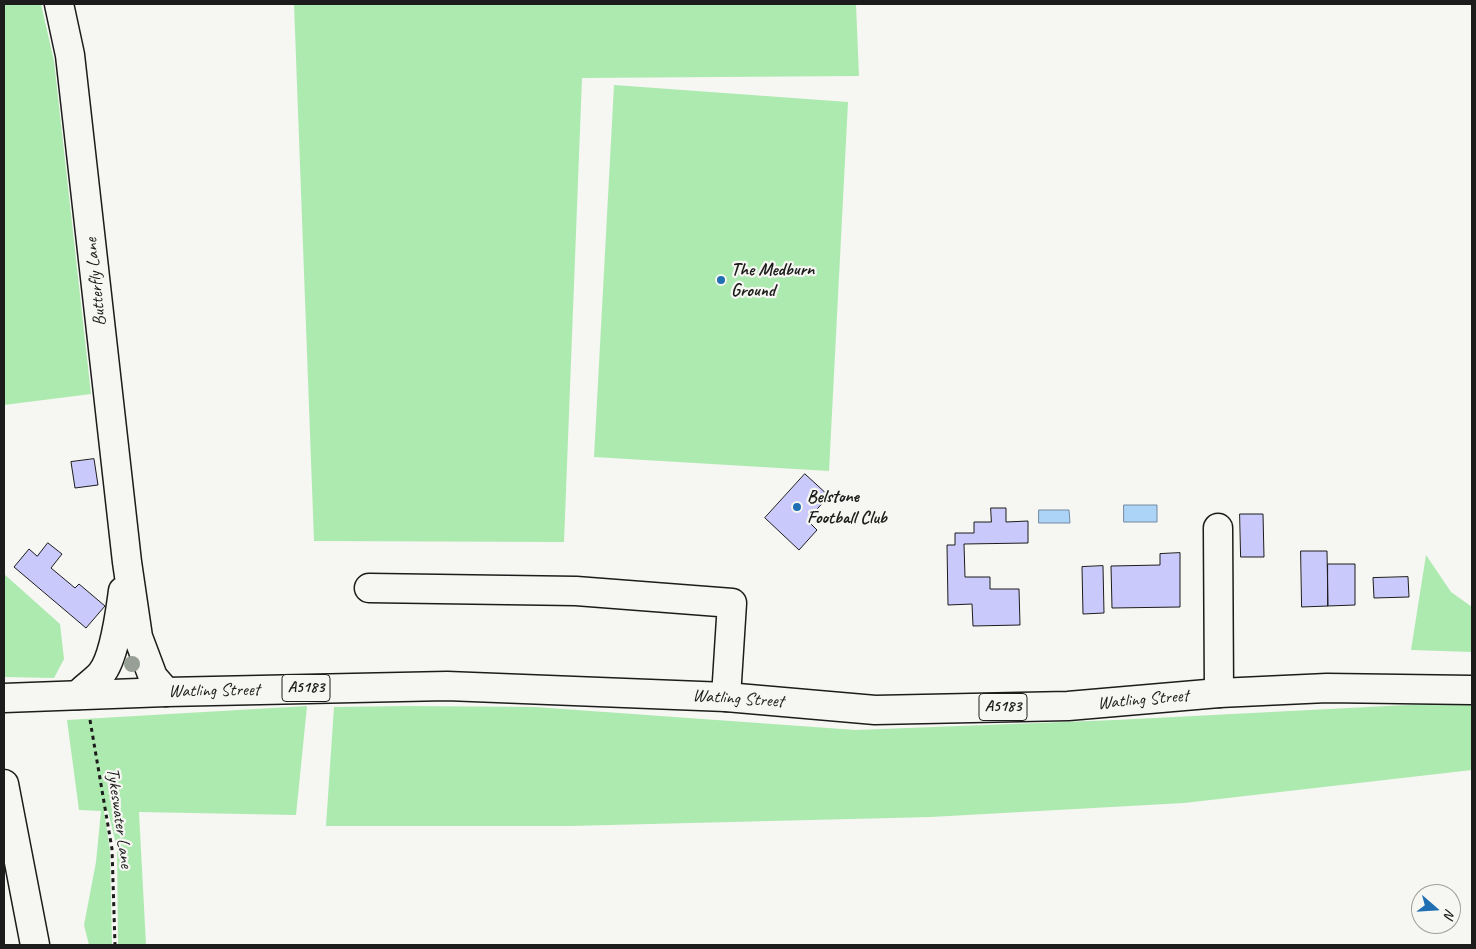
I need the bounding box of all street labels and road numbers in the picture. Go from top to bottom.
street label: Butterfly Lane [81,237,111,327]
road number: A5183 [282,674,330,701]
street label: Watling Street [168,679,260,703]
street label: Watling Street [692,685,784,713]
street label: Watling Street [1097,685,1189,715]
road number: A5183 [979,694,1027,720]
street label: Tykeswater Lane [101,767,137,869]

